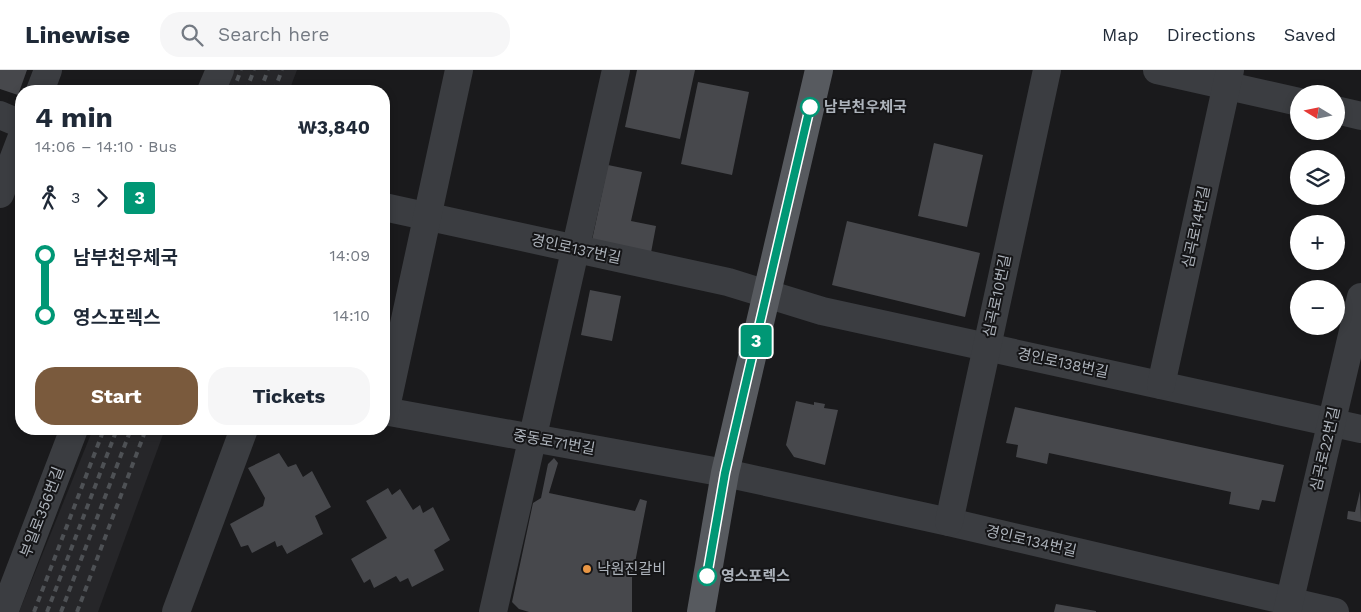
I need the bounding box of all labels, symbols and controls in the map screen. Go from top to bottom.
search box [160,12,510,57]
text: Linewise [25,21,130,49]
icon: search [178,21,206,49]
text: Search here [218,23,329,46]
text: Map [1102,24,1139,45]
text: Directions [1167,24,1256,45]
text: Saved [1284,24,1336,45]
north arrow [1290,85,1345,140]
map controls [1290,85,1345,335]
marker: 남부천우체국 [800,97,820,117]
place label: 남부천우체국 [824,98,907,116]
text: 4 min [35,101,113,134]
text: ₩3,840 [298,116,370,139]
text: 14:06 – 14:10 · Bus [35,137,177,156]
button: layers [1290,150,1345,205]
icon: walk [35,184,63,212]
icon: forward [88,184,116,212]
street label: 심곡로14번길 [1178,184,1214,270]
text: 3 [134,187,145,208]
text: 3 [71,188,80,207]
button: + [1290,215,1345,270]
street label: 경인로137번길 [529,231,623,267]
text: 남부천우체국 [73,246,178,269]
text: 14:09 [329,246,370,265]
street label: 심곡로10번길 [979,253,1015,339]
button: − [1290,280,1345,335]
text: 영스포렉스 [73,306,160,329]
text: 14:10 [333,306,370,325]
line badge: 3 [740,325,772,357]
text: 3 [751,330,761,351]
street label: 경인로138번길 [1016,345,1110,381]
button: Start [35,367,198,425]
button: Tickets [208,367,370,425]
street label: 심곡로22번길 [1307,405,1343,493]
street label: 중동로71번길 [511,426,597,458]
street label: 부일로356번길 [16,464,68,560]
street label: 경인로134번길 [984,522,1078,560]
place label: 낙원진갈비 [597,560,666,578]
marker: 낙원진갈비 [581,563,593,575]
marker: 영스포렉스 [697,566,717,586]
place label: 영스포렉스 [721,567,790,585]

